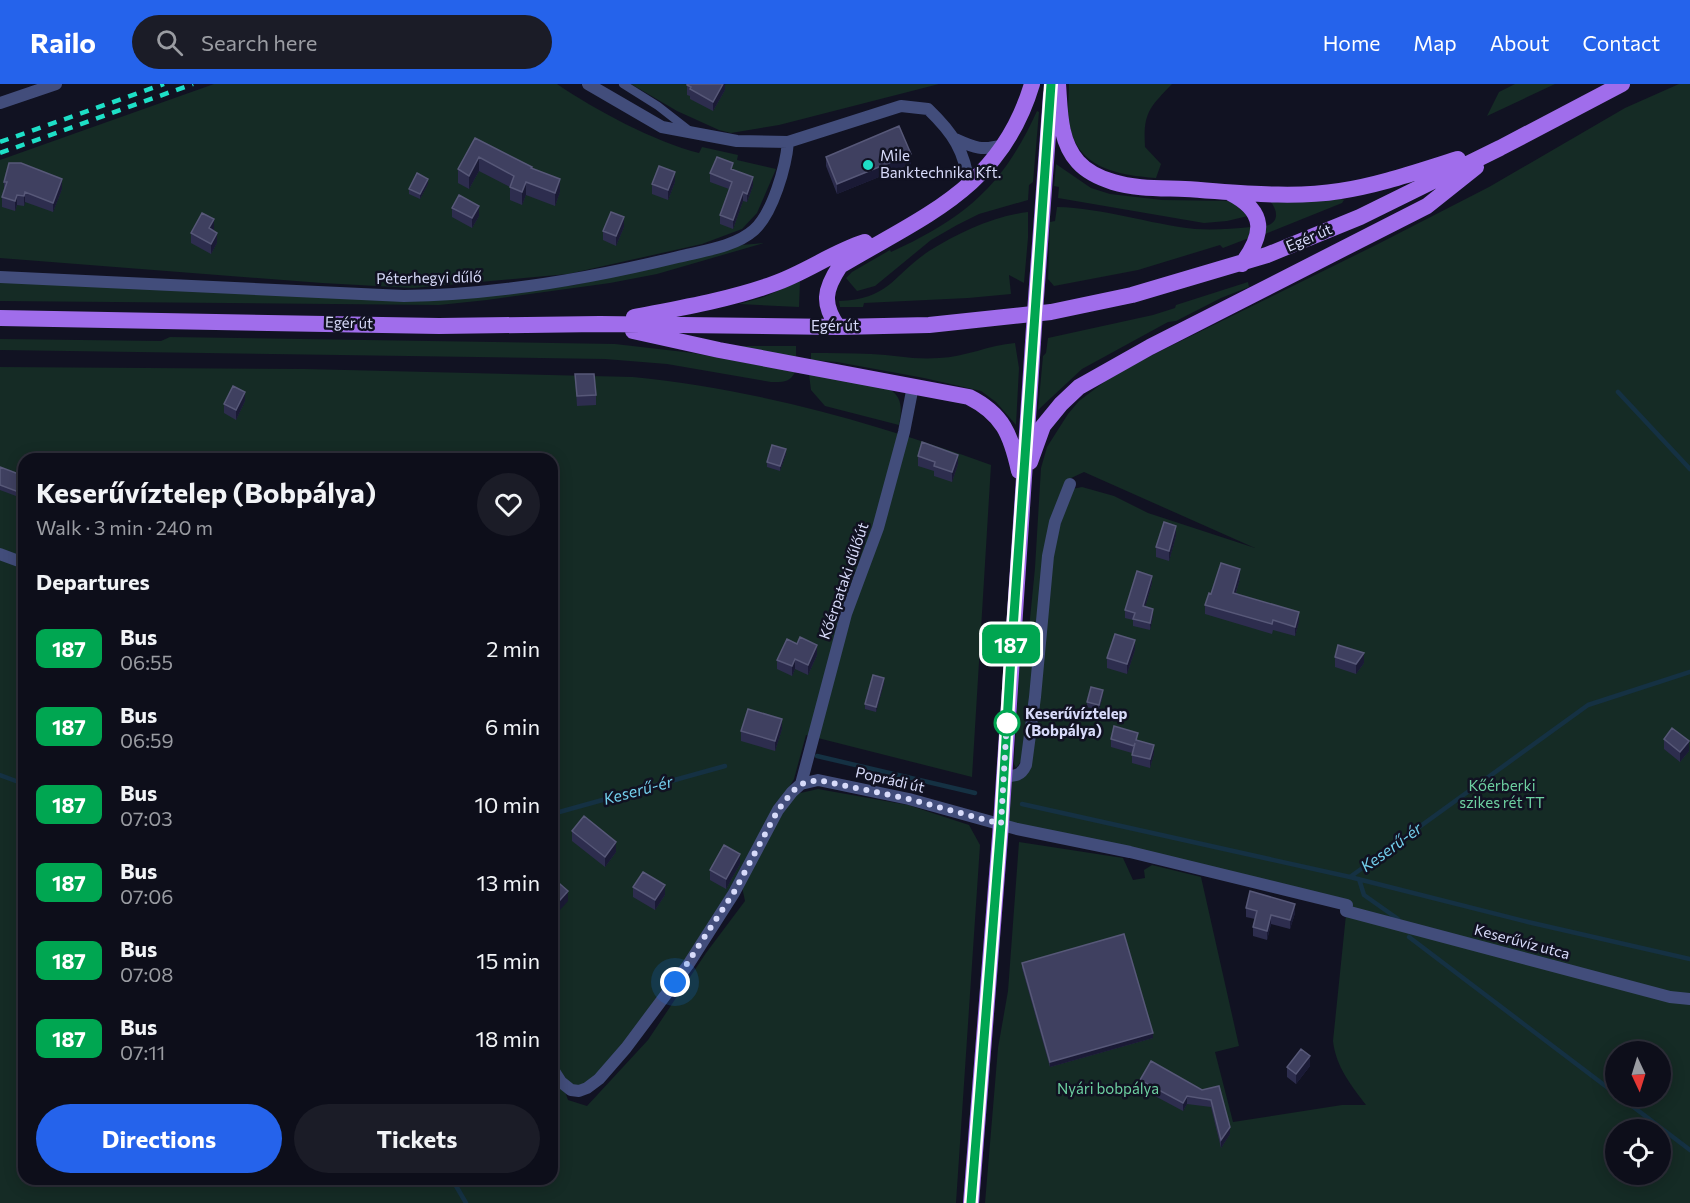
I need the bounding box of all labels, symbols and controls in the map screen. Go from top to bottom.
search box [132,15,552,69]
text: Railo [30,25,96,59]
icon: search [153,26,186,59]
text: Search here [201,29,317,56]
text: Home [1323,30,1380,55]
text: Map [1413,30,1457,55]
text: About [1490,30,1549,55]
text: Contact [1582,30,1660,55]
place label: Mile Banktechnika Kft. [880,146,1001,181]
marker: Mile Banktechnika Kft. [861,158,875,172]
street label: Egér út [1283,219,1334,255]
street label: Péterhegyi dűlő [376,267,482,287]
street label: Egér út [325,312,373,332]
street label: Egér út [811,316,859,334]
button: heart [477,473,540,536]
text: Keserűvíztelep (Bobpálya) [36,475,376,509]
text: Walk · 3 min · 240 m [36,515,213,539]
street label: Kőérpataki dűlőút [815,520,871,641]
text: Departures [36,568,150,595]
text: Bus [120,623,157,650]
line badge: 187 [976,624,1046,664]
text: 187 [994,632,1028,657]
text: 2 min [486,635,540,662]
text: 187 [52,636,86,661]
text: 06:55 [120,650,173,674]
text: Bus [120,701,157,728]
place label: Keserűvíztelep (Bobpálya) [1025,704,1128,739]
marker: Keserűvíztelep (Bobpálya) [994,710,1020,736]
text: 6 min [485,713,540,740]
text: 187 [52,714,86,739]
text: 06:59 [120,728,174,752]
street label: Poprádi út [854,762,927,796]
water label: Keserű-ér [601,771,675,808]
park label: Kőérberki szikes rét TT [1459,776,1545,811]
text: Bus [120,779,157,806]
text: 10 min [475,791,540,818]
text: 187 [52,792,86,817]
text: 07:03 [120,806,173,830]
water label: Keserű-ér [1356,818,1426,875]
text: Bus [120,857,157,884]
text: 13 min [476,869,540,896]
text: 187 [52,870,86,895]
text: 07:06 [120,884,173,908]
street label: Keserűvíz utca [1473,920,1572,962]
text: Bus [120,935,157,962]
text: 15 min [476,947,540,974]
text: 187 [52,948,86,973]
text: 07:08 [120,962,173,986]
your location [660,967,690,997]
text: Bus [120,1013,157,1040]
text: 18 min [476,1025,540,1052]
text: 187 [52,1026,86,1051]
text: 07:11 [120,1040,165,1064]
north arrow [1605,1041,1671,1107]
map controls [1605,1041,1671,1185]
park label: Nyári bobpálya [1057,1079,1159,1097]
button: Directions [36,1104,282,1173]
button: Tickets [294,1104,540,1173]
button: locate [1605,1119,1671,1185]

